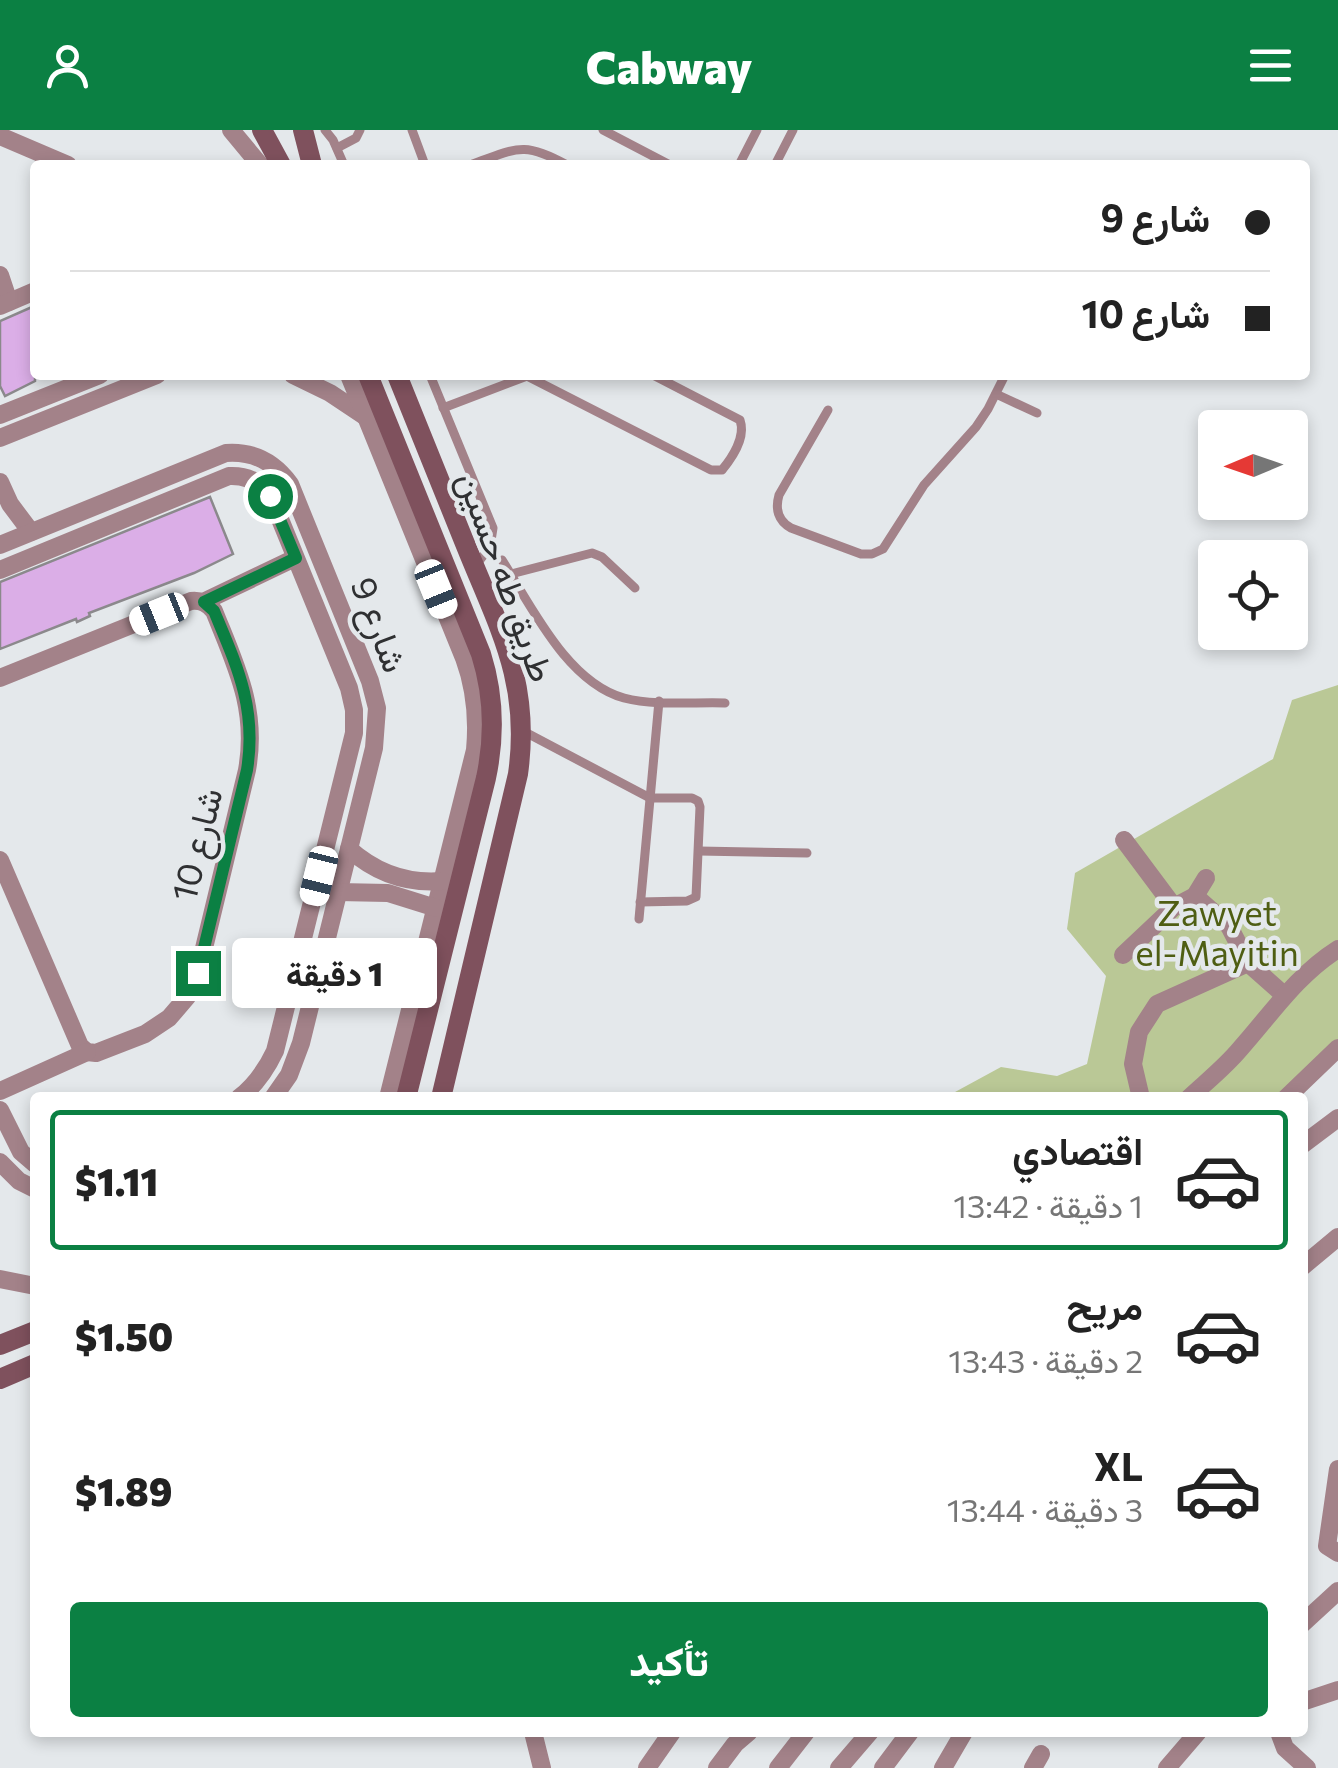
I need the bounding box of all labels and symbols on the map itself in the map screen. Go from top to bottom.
north arrow [1198,410,1308,520]
street label: طريق طه حسين [447,465,566,688]
route start [248,474,293,519]
car [411,556,461,622]
street label: شارع 9 [339,570,419,679]
car [126,589,192,639]
street label: شارع 10 [160,783,235,906]
car [297,843,341,909]
park label: Zawyet el-Mayitin [1135,890,1299,973]
callout: 1 دقيقة [233,938,438,1008]
route end [176,951,221,996]

